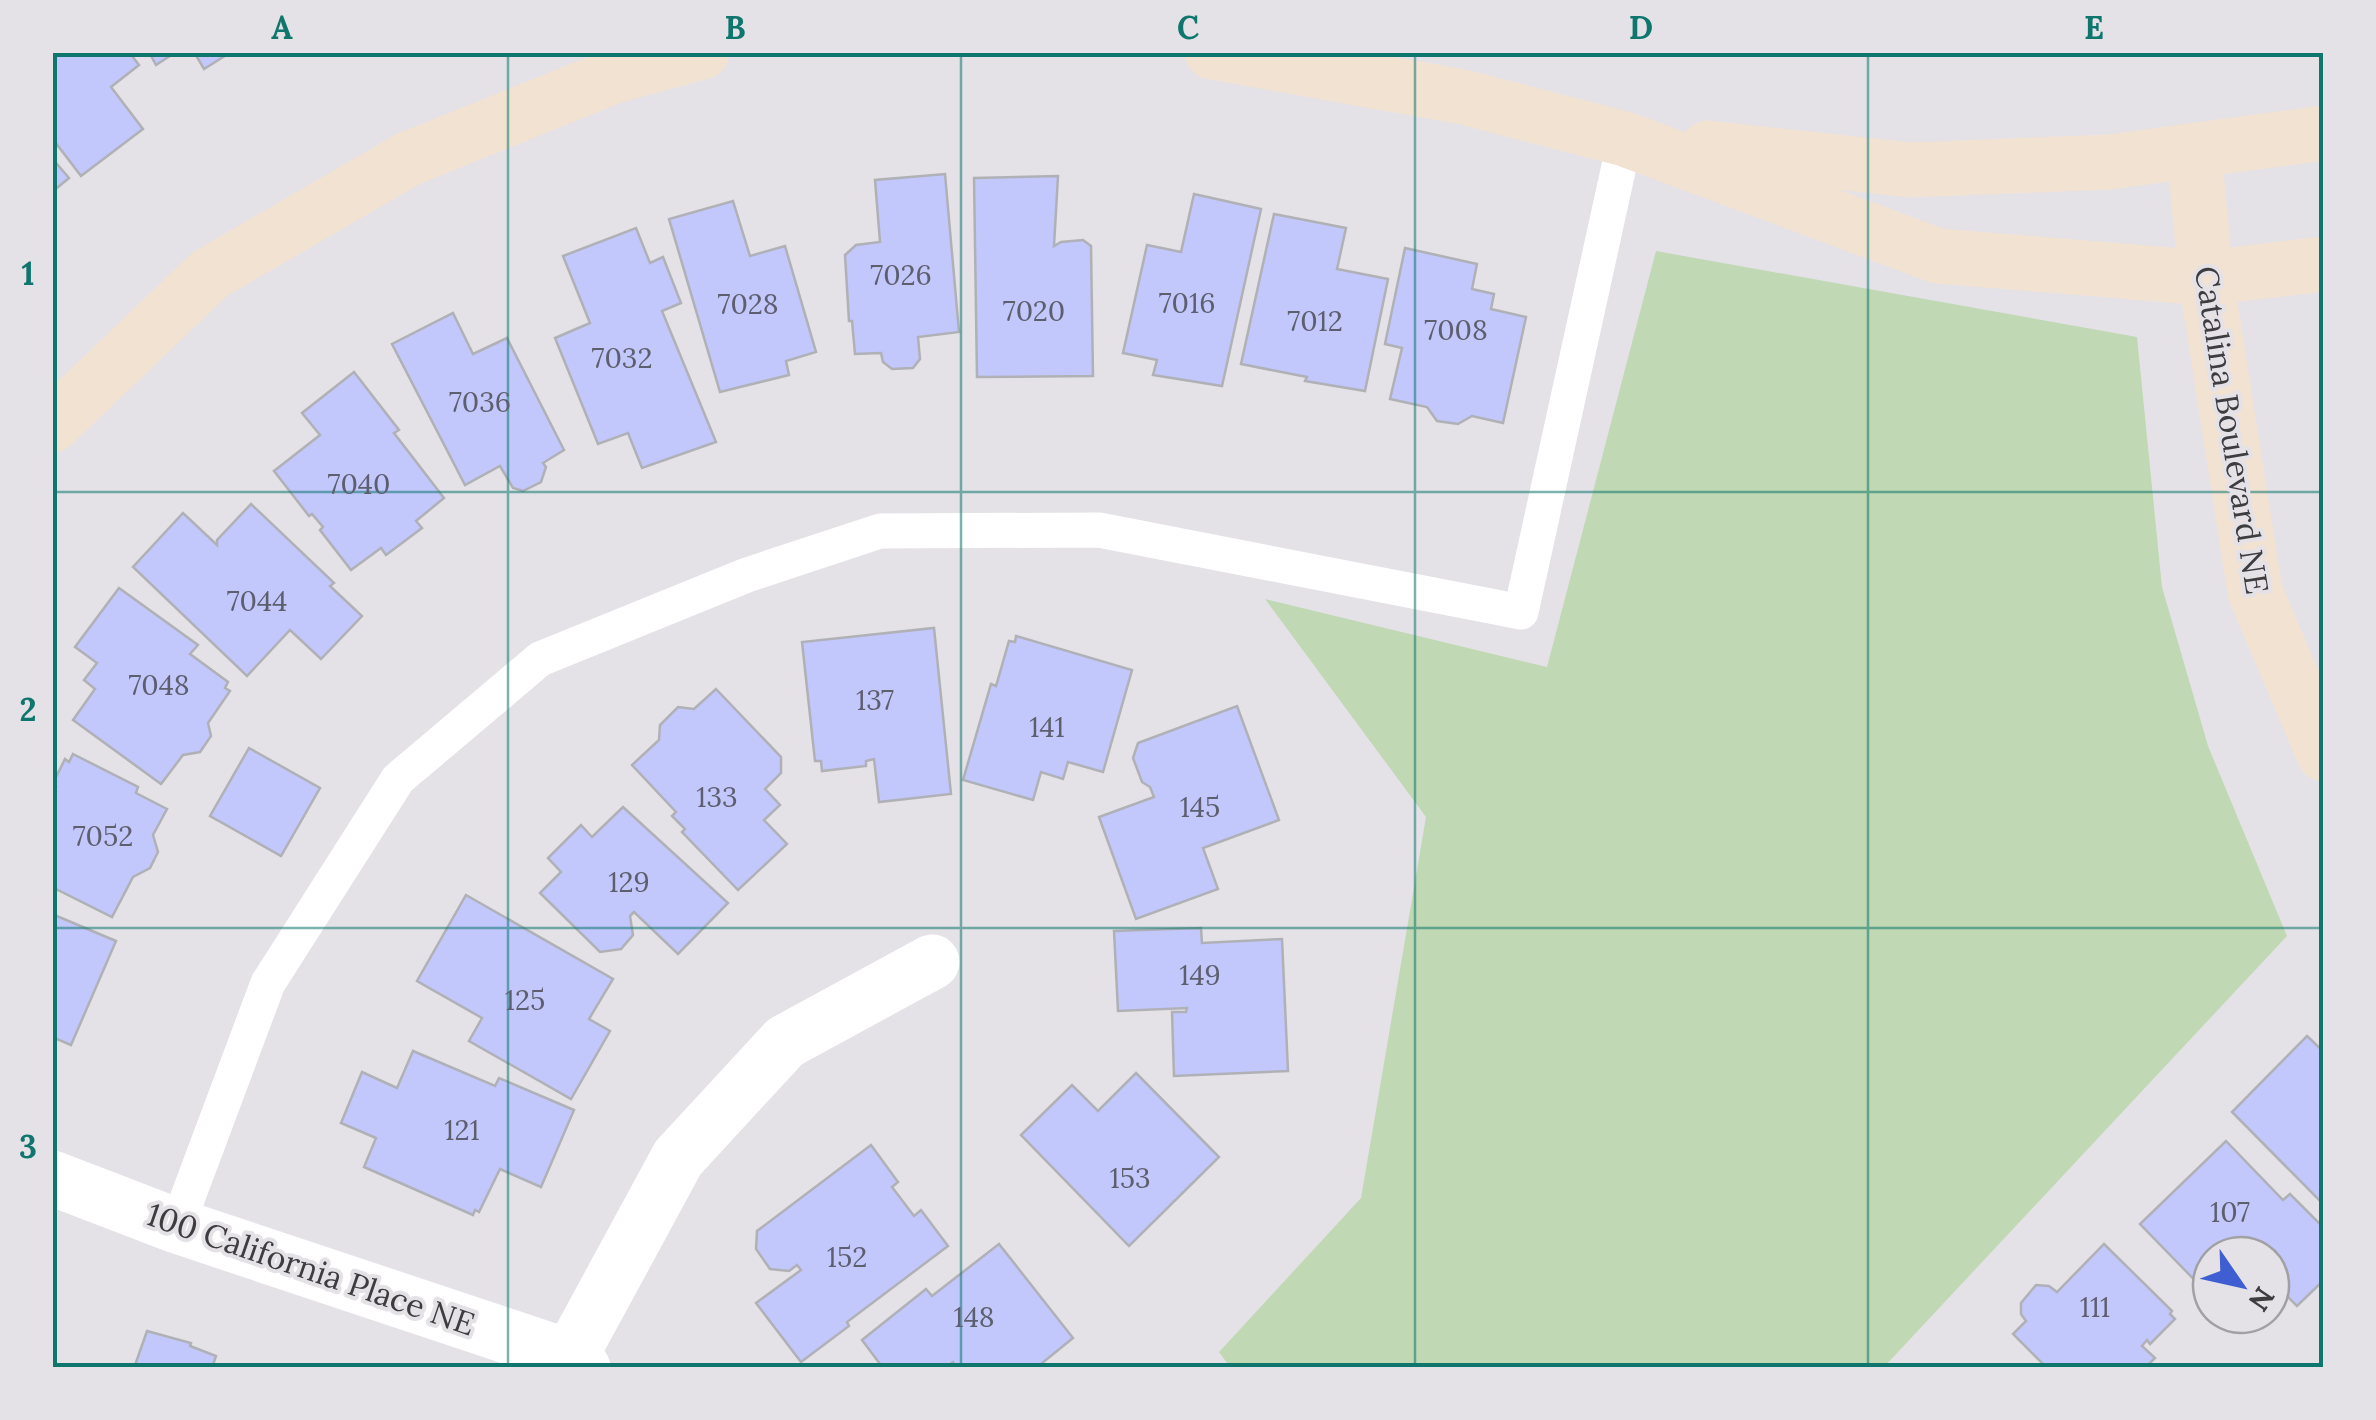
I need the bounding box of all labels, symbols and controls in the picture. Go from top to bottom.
text: A [271,7,293,48]
text: B [724,7,746,48]
text: C [1177,7,1199,48]
text: D [1629,7,1653,48]
text: E [2084,7,2104,48]
text: 1 [22,253,35,294]
house number: 7026 [870,257,932,293]
street label: Catalina Boulevard NE [2186,263,2278,597]
house number: 7016 [1159,285,1215,321]
house number: 7028 [718,286,778,322]
house number: 7020 [1003,293,1065,329]
house number: 7012 [1287,303,1343,339]
house number: 7008 [1424,312,1488,348]
house number: 7032 [592,340,652,376]
house number: 7036 [449,384,511,420]
house number: 7040 [328,466,390,502]
house number: 7044 [227,583,287,619]
house number: 7048 [128,667,190,703]
house number: 137 [856,682,894,718]
text: 2 [19,689,37,730]
house number: 141 [1029,709,1065,745]
house number: 133 [696,779,738,815]
house number: 145 [1180,789,1220,825]
house number: 7052 [73,818,133,854]
house number: 129 [608,864,650,900]
house number: 149 [1179,957,1221,993]
house number: 125 [505,982,545,1018]
house number: 121 [444,1112,480,1148]
text: 3 [19,1126,37,1167]
house number: 153 [1109,1160,1151,1196]
street label: 100 California Place NE [142,1194,480,1344]
house number: 107 [2210,1194,2250,1230]
north arrow [2191,1235,2291,1335]
house number: 152 [827,1239,867,1275]
text: N [2241,1280,2283,1318]
house number: 111 [2080,1289,2110,1325]
house number: 148 [953,1299,995,1335]

